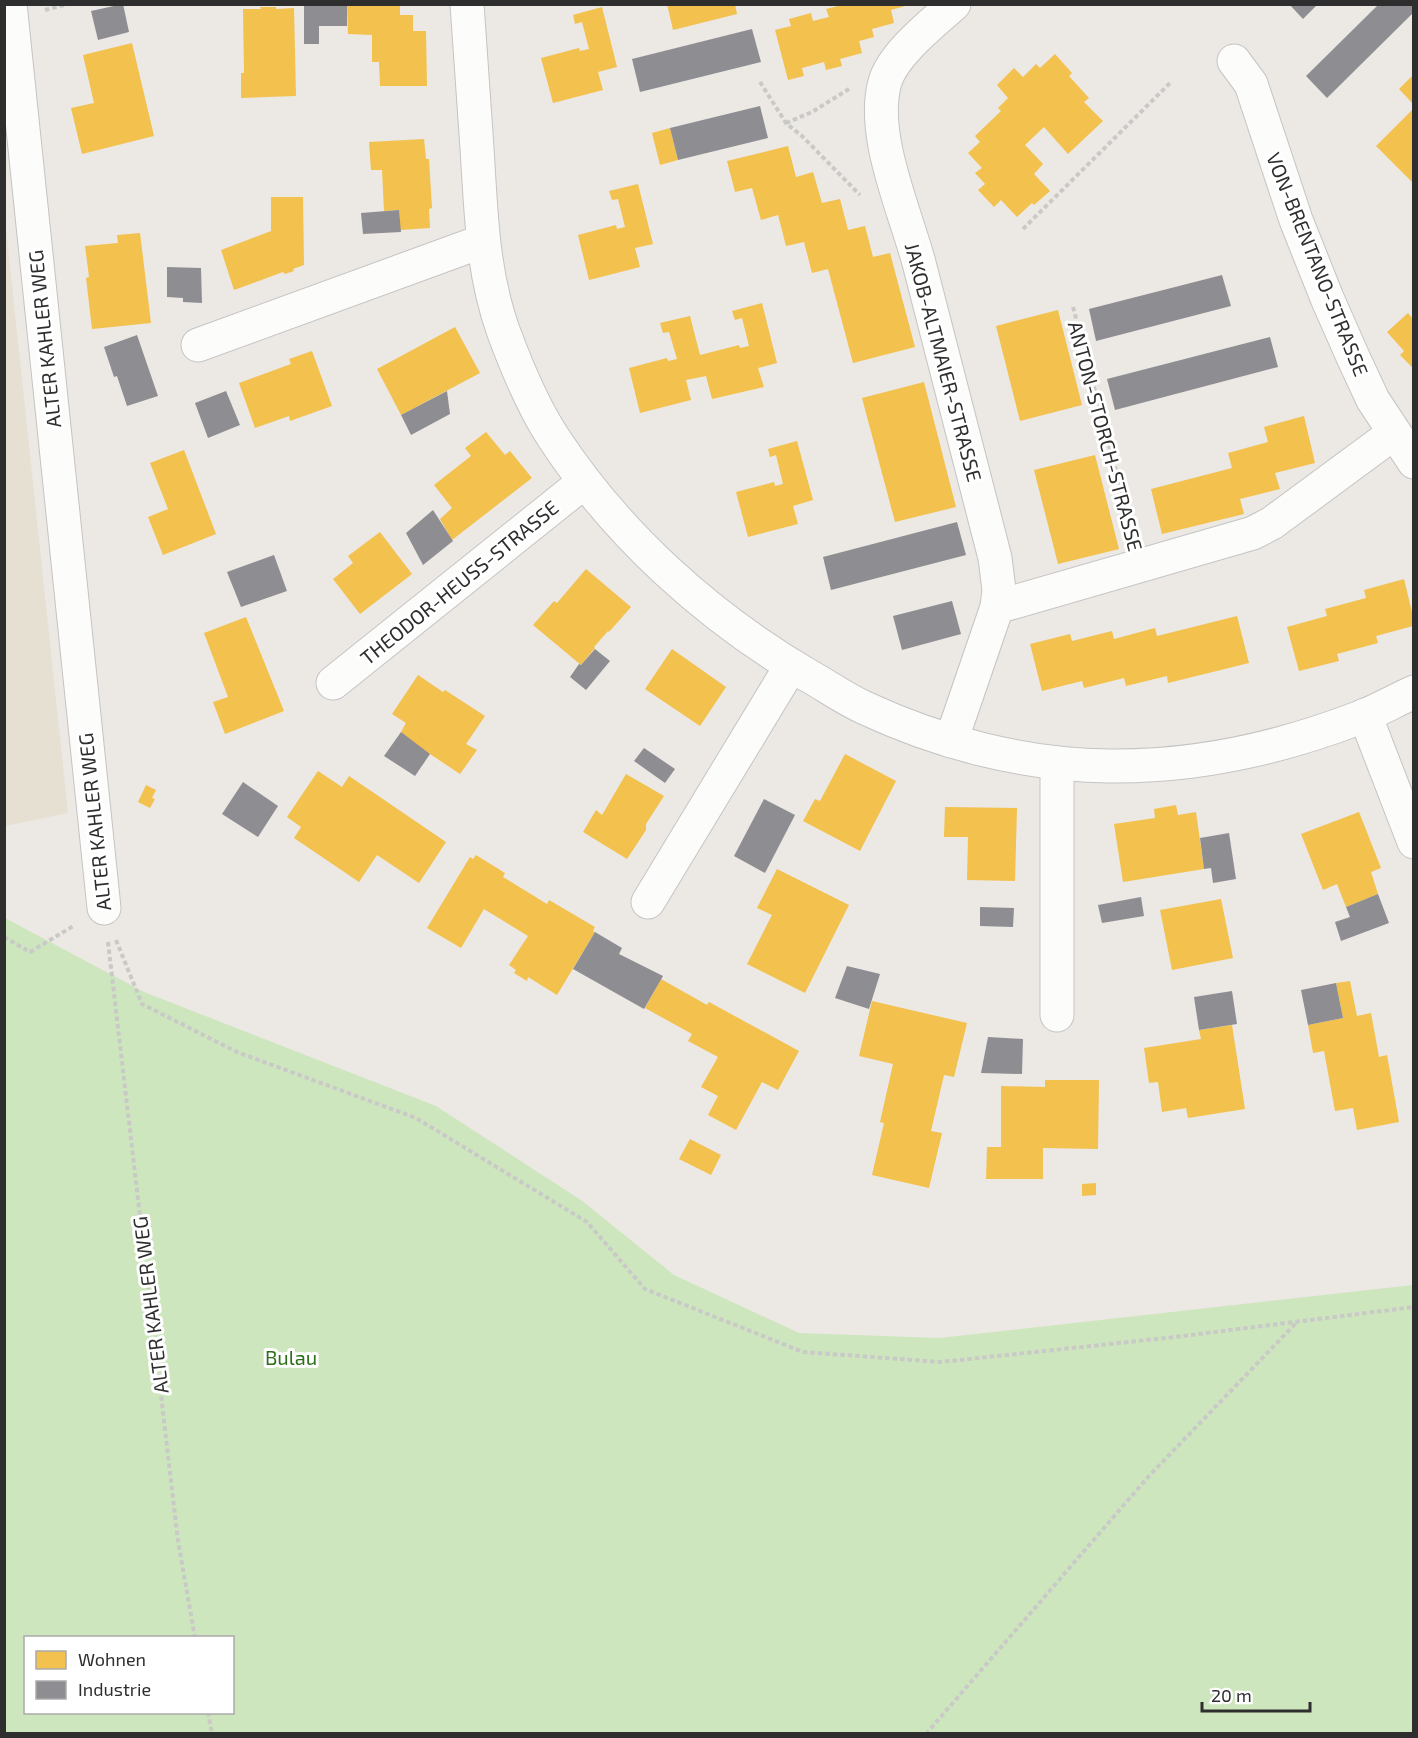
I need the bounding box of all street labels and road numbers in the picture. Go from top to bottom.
street label: VON-BRENTANO-STRASSE [1262,149,1374,379]
street label: JAKOB-ALTMAIER-STRASSE [901,240,987,484]
street label: ALTER KAHLER WEG [23,249,65,429]
street label: ANTON-STORCH-STRASSE [1064,318,1148,554]
street label: THEODOR-HEUSS-STRASSE [355,495,563,669]
street label: ALTER KAHLER WEG [73,732,115,912]
street label: ALTER KAHLER WEG [127,1215,173,1395]

